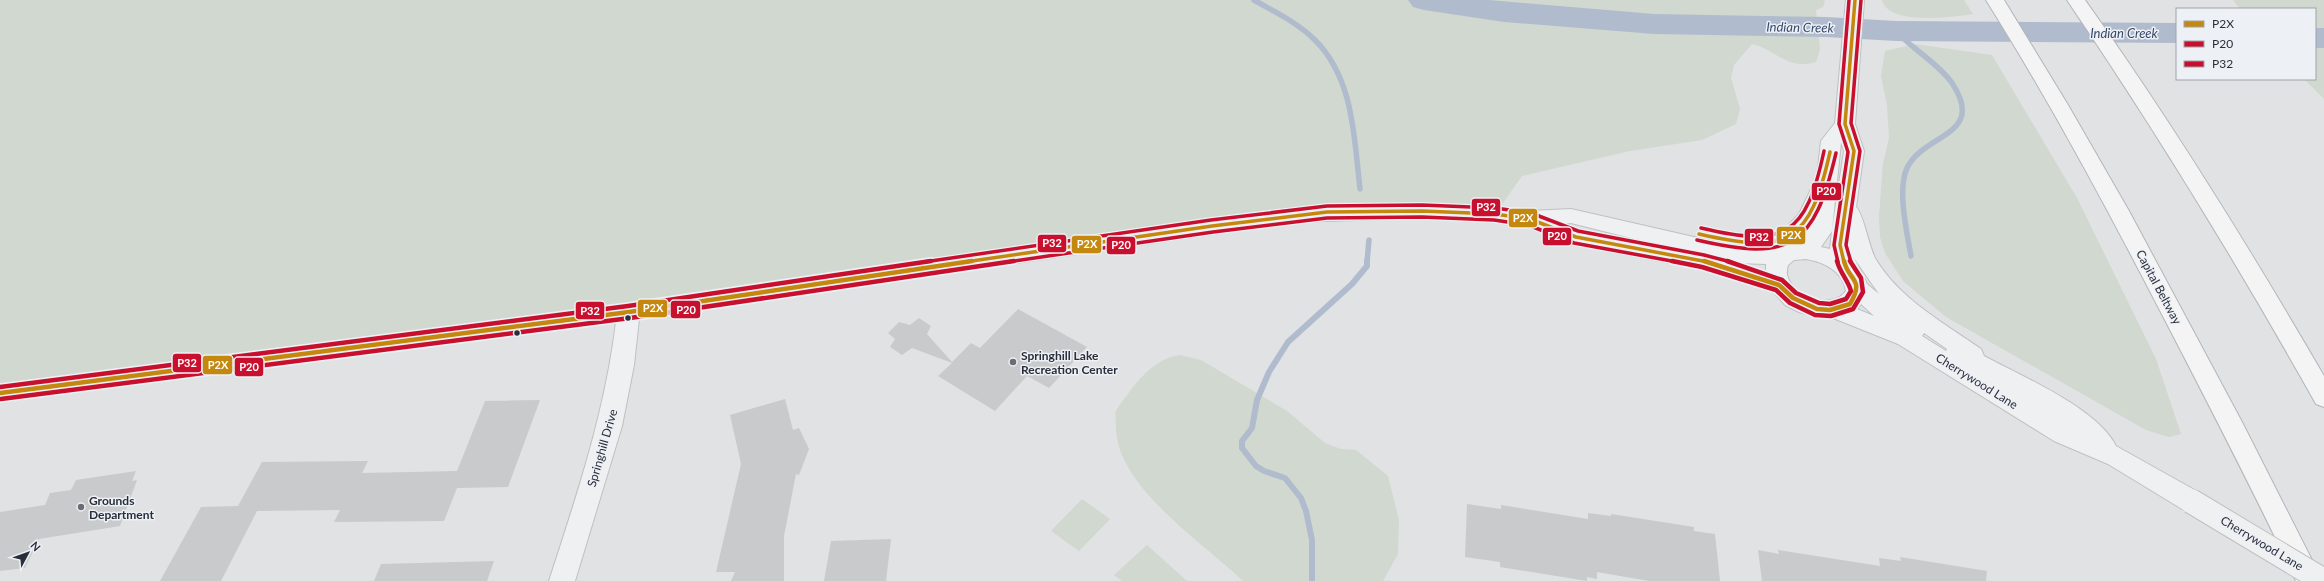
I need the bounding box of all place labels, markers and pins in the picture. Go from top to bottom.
unlabelled marker [623,313,633,323]
unlabelled marker [512,328,522,338]
place label: Springhill Lake Recreation Center [1021,348,1118,377]
marker: Springhill Lake Recreation Center [1008,357,1018,367]
place label: Grounds Department [89,493,154,522]
marker: Grounds Department [76,502,86,512]

